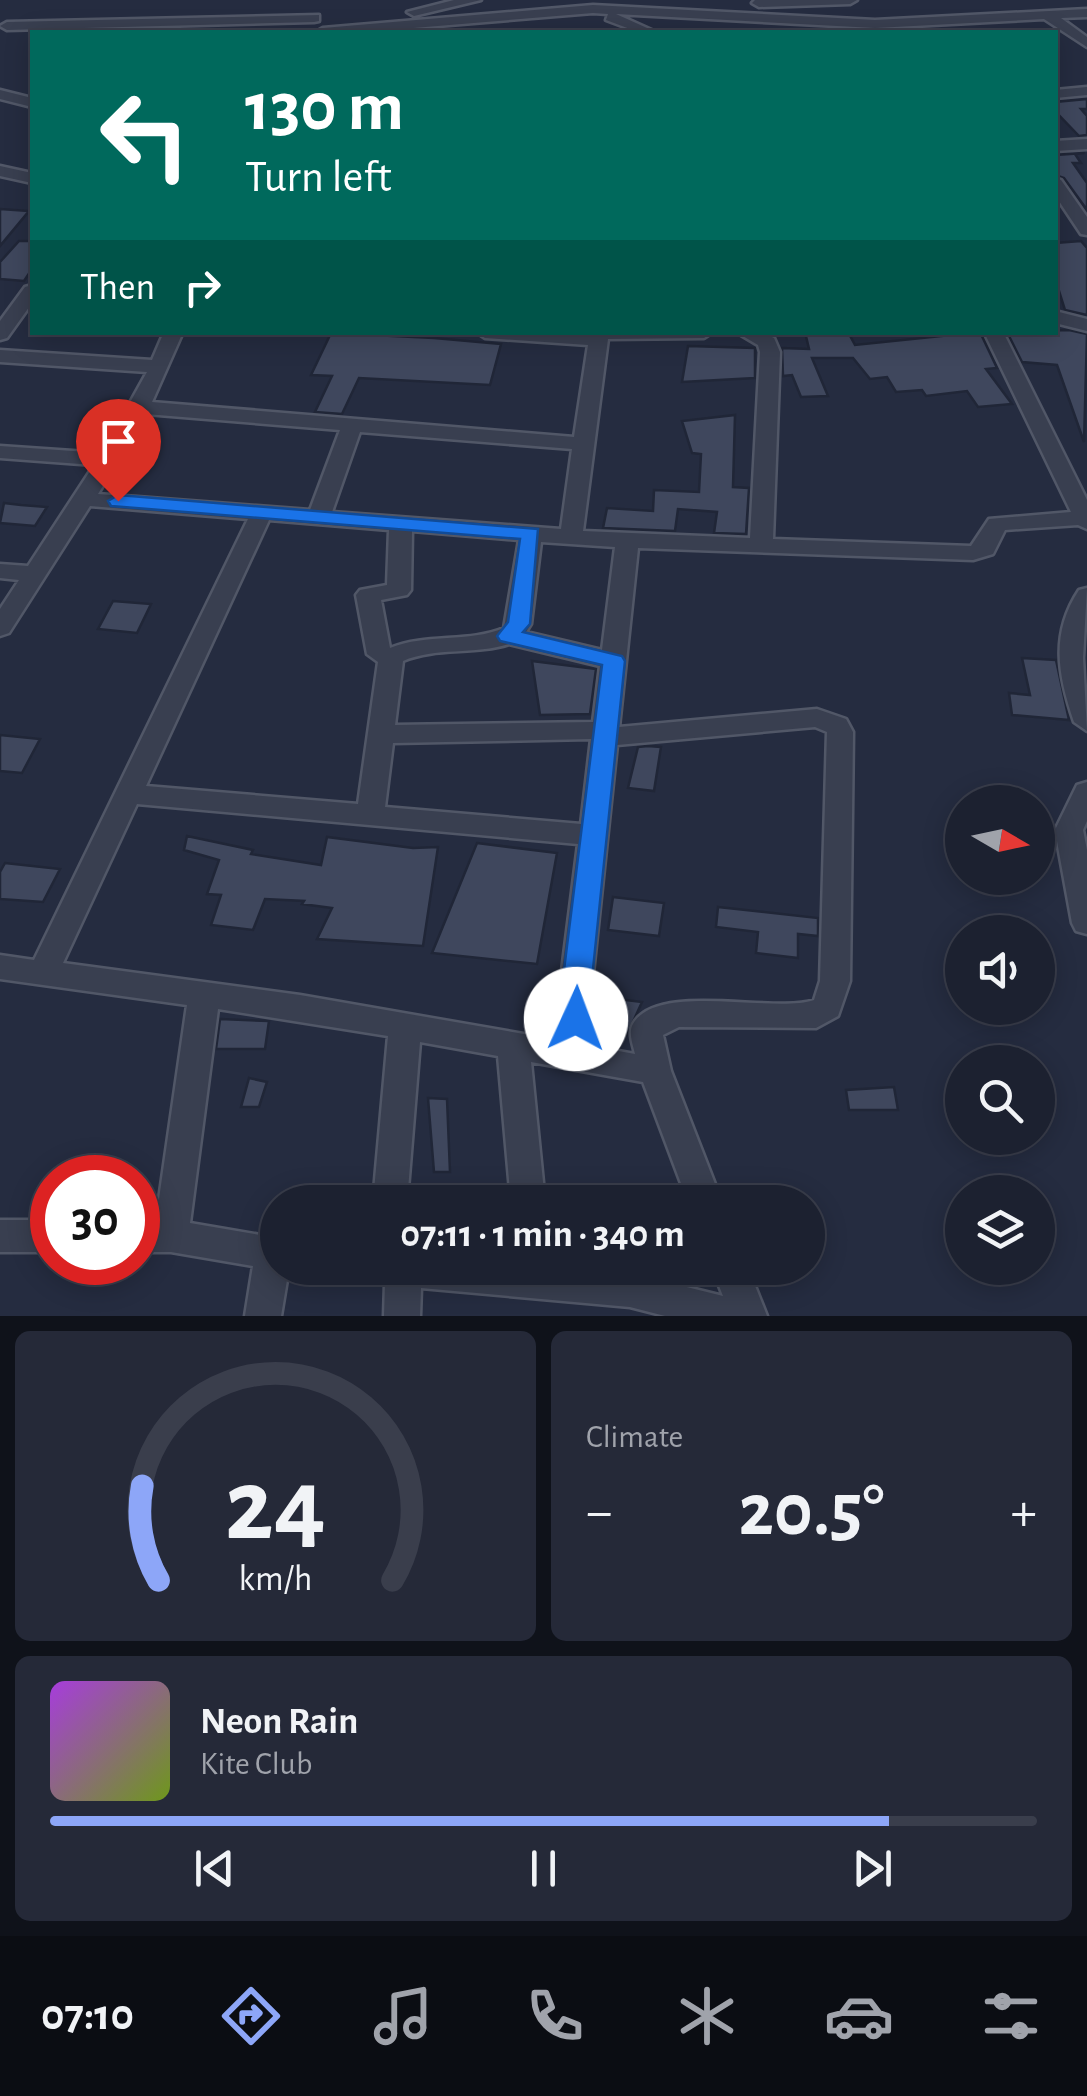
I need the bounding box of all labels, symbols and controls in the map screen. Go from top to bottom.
icon: left [80,70,210,200]
text: 130 m [245,73,404,143]
text: Turn left [245,155,392,200]
icon: right [175,260,230,315]
text: Then [80,269,155,307]
pin [76,399,161,502]
icon: arrive [91,414,146,469]
north arrow [945,785,1055,895]
map controls [945,785,1055,1285]
button: sound [945,915,1055,1025]
position arrow [524,967,628,1071]
button: search [945,1045,1055,1155]
speed limit sign: 30 [30,1155,160,1285]
button: layers [945,1175,1055,1285]
text: 07:11 · 1 min · 340 m [400,1216,685,1254]
text: Climate [586,1421,683,1453]
text: 24 [225,1455,326,1559]
text: 20.5° [739,1474,884,1549]
text: − [586,1485,612,1540]
text: + [1011,1485,1037,1540]
text: km/h [239,1561,312,1597]
text: Neon Rain [200,1703,358,1741]
text: Kite Club [200,1748,312,1780]
icon: previous [187,1841,242,1896]
icon: pause [516,1841,571,1896]
icon: next [845,1841,900,1896]
icon: directions [216,1981,286,2051]
icon: music [368,1981,438,2051]
icon: phone [520,1981,590,2051]
icon: climate [672,1981,742,2051]
icon: car [824,1981,894,2051]
icon: filters [976,1981,1046,2051]
text: 07:10 [41,1993,134,2038]

